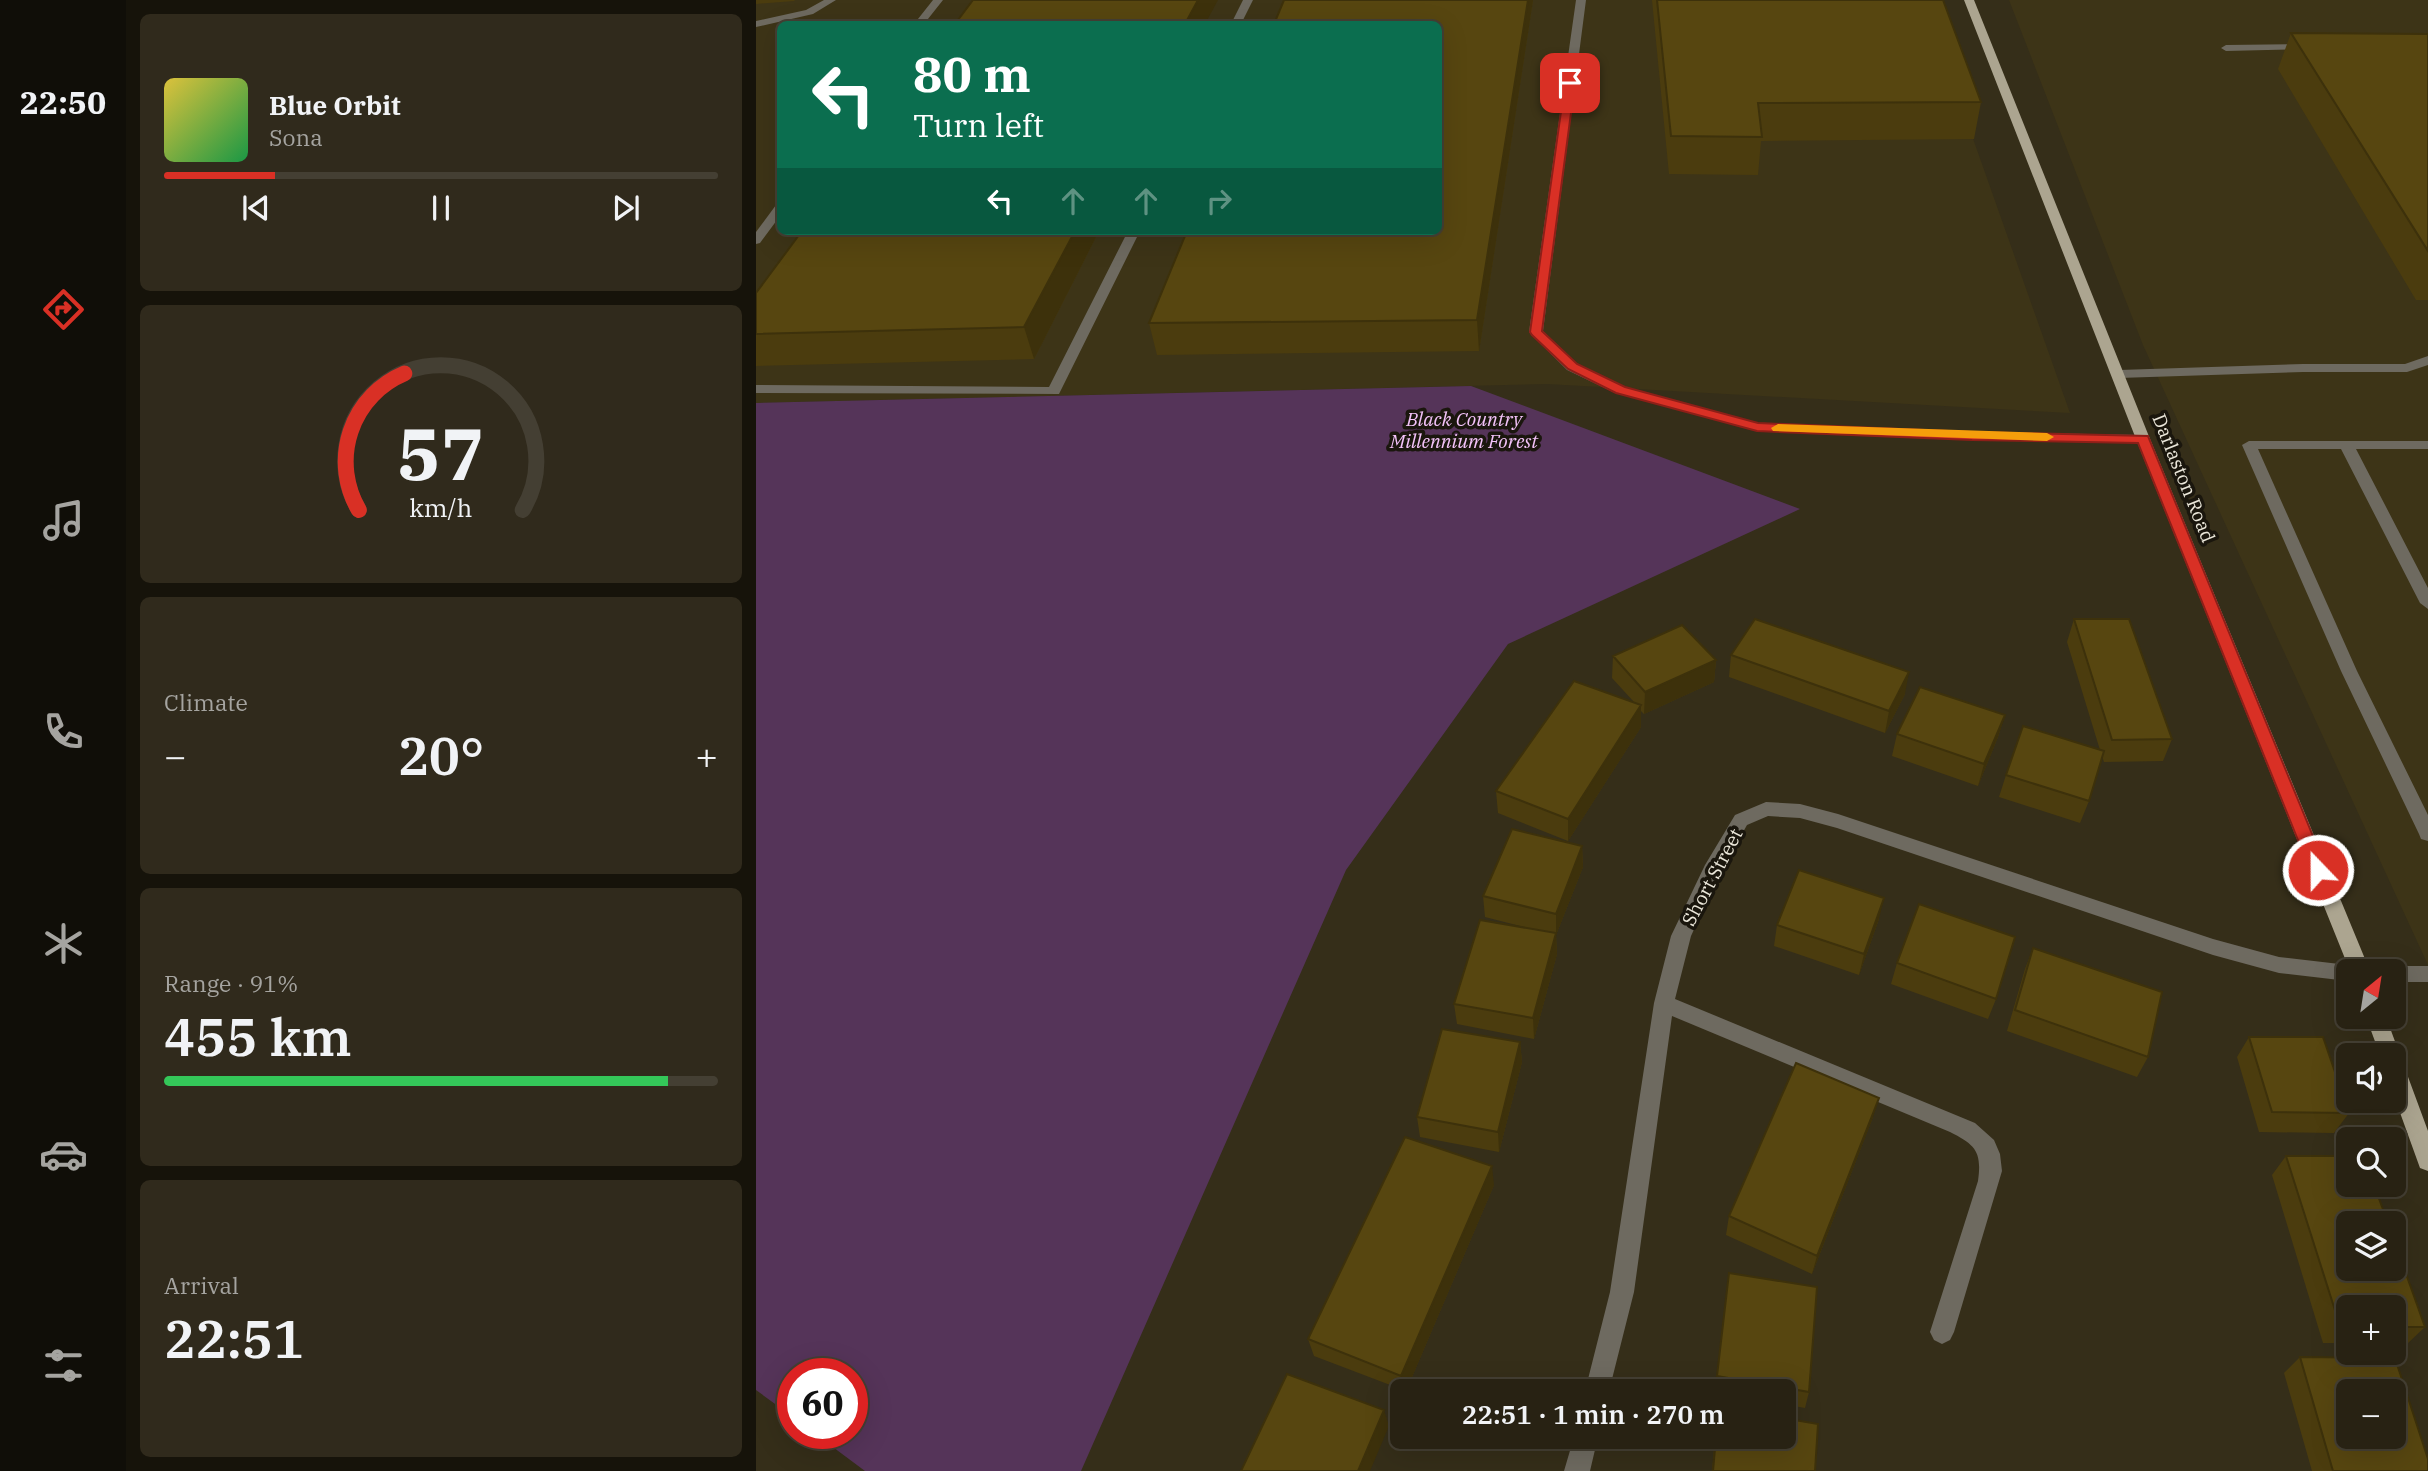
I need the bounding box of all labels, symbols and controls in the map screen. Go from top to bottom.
text: 80 m [913,42,1031,105]
icon: left [798,49,889,140]
pin [1540,53,1600,113]
icon: arrive [1551,64,1589,102]
text: 22:50 [20,81,106,123]
text: Blue Orbit [269,88,401,122]
text: Turn left [913,104,1044,146]
text: Sona [269,122,323,152]
icon: left [981,182,1019,220]
icon: ahead [1054,182,1092,220]
icon: ahead [1127,182,1165,220]
icon: right [1200,182,1238,220]
icon: previous [237,189,275,227]
icon: pause [422,189,460,227]
icon: next [607,189,645,227]
icon: directions [39,285,88,334]
text: 57 [397,406,485,501]
park label: Black Country Millennium Forest [1389,407,1539,453]
street label: Darlaston Road [2147,410,2221,546]
text: km/h [409,491,473,524]
icon: music [39,496,88,545]
text: Climate [164,687,248,717]
icon: phone [39,707,88,756]
text: 20° [398,722,484,789]
text: − [164,731,187,780]
text: + [695,731,718,780]
street label: Short Street [1676,824,1748,930]
position arrow [2281,833,2355,907]
icon: climate [39,919,88,968]
north arrow [2336,959,2406,1029]
map controls [2336,959,2406,1449]
text: Range · 91% [164,968,298,998]
text: 455 km [164,1003,352,1070]
button: sound [2336,1043,2406,1113]
button: search [2336,1127,2406,1197]
icon: car [39,1130,88,1179]
button: layers [2336,1211,2406,1281]
text: Arrival [164,1270,239,1300]
button: + [2336,1295,2406,1365]
text: 22:51 [164,1305,304,1372]
icon: filters [39,1341,88,1390]
speed limit sign: 60 [777,1358,868,1449]
button: − [2336,1379,2406,1449]
text: 22:51 · 1 min · 270 m [1462,1397,1724,1431]

